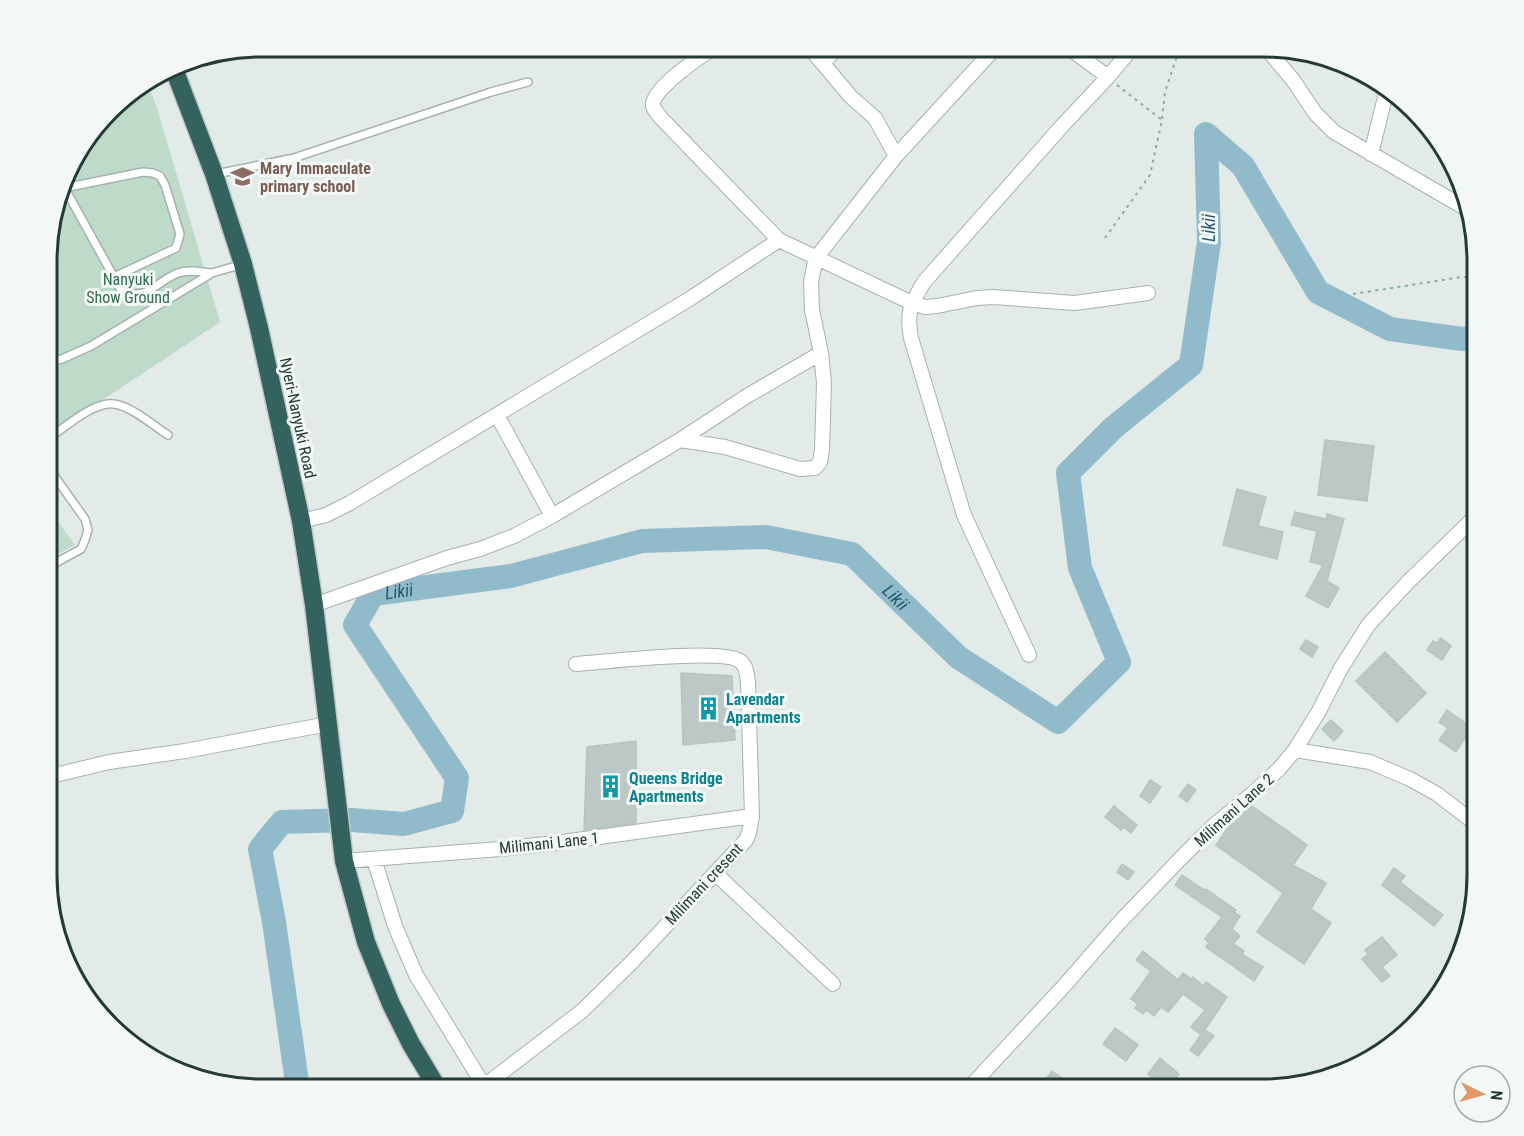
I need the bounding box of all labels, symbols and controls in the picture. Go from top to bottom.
place label: Mary Immaculate primary school [260,159,371,196]
school or university icon: Mary Immaculate primary school [229,164,255,190]
water label: Likii [1198,213,1219,242]
park label: Nanyuki Show Ground [86,270,170,307]
street label: Nyeri-Nanyuki Road [276,356,320,480]
water label: Likii [384,578,415,603]
water label: Likii [879,580,914,615]
place label: Lavendar Apartments [726,690,801,727]
building icon: Lavendar Apartments [695,695,721,721]
place label: Queens Bridge Apartments [629,769,723,806]
street label: Milimani Lane 2 [1190,769,1278,851]
building icon: Queens Bridge Apartments [598,774,624,800]
street label: Milimani Lane 1 [498,828,600,858]
street label: Milimani cresent [661,839,747,929]
north arrow [1452,1064,1512,1124]
text: N [1487,1090,1506,1101]

